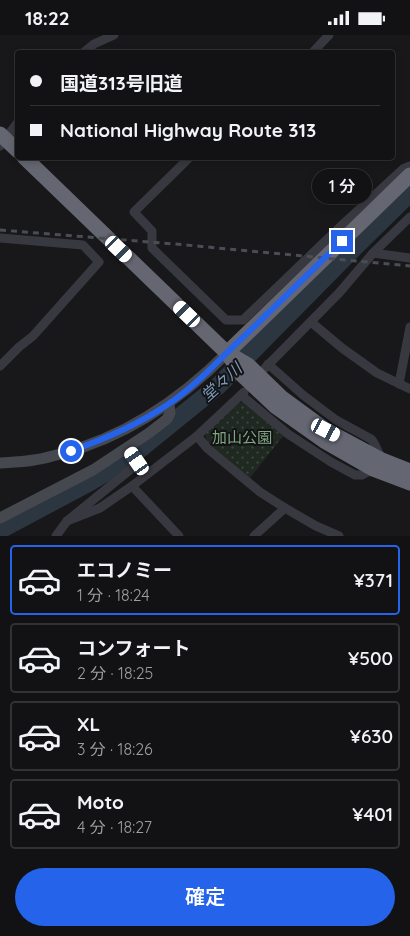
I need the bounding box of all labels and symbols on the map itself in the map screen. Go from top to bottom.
callout: 1 分 [312,169,372,203]
route end [331,230,353,252]
car [102,233,135,265]
car [170,298,203,330]
water label: 堂々川 [196,357,247,405]
car [309,417,342,443]
park label: 加山公園 [212,428,272,447]
route start [60,440,82,462]
car [122,444,151,478]

